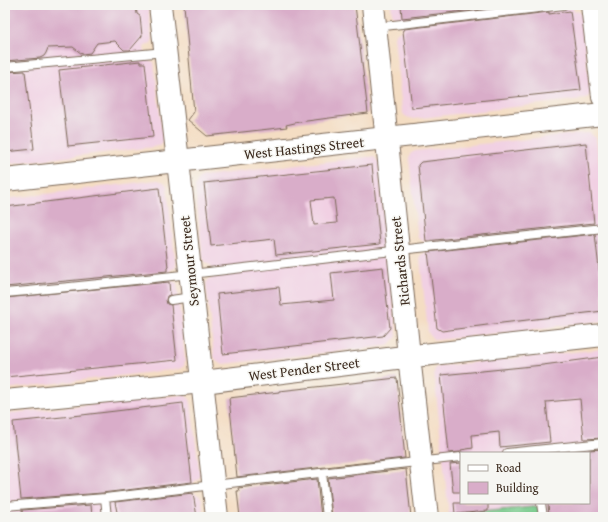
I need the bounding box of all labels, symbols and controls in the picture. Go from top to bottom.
street label: West Hastings Street [243,132,365,164]
street label: Seymour Street [174,215,204,307]
street label: Richards Street [385,215,415,307]
street label: West Pender Street [247,352,361,386]
legend [460,452,590,504]
text: Road [496,459,522,476]
text: Building [496,479,539,496]

